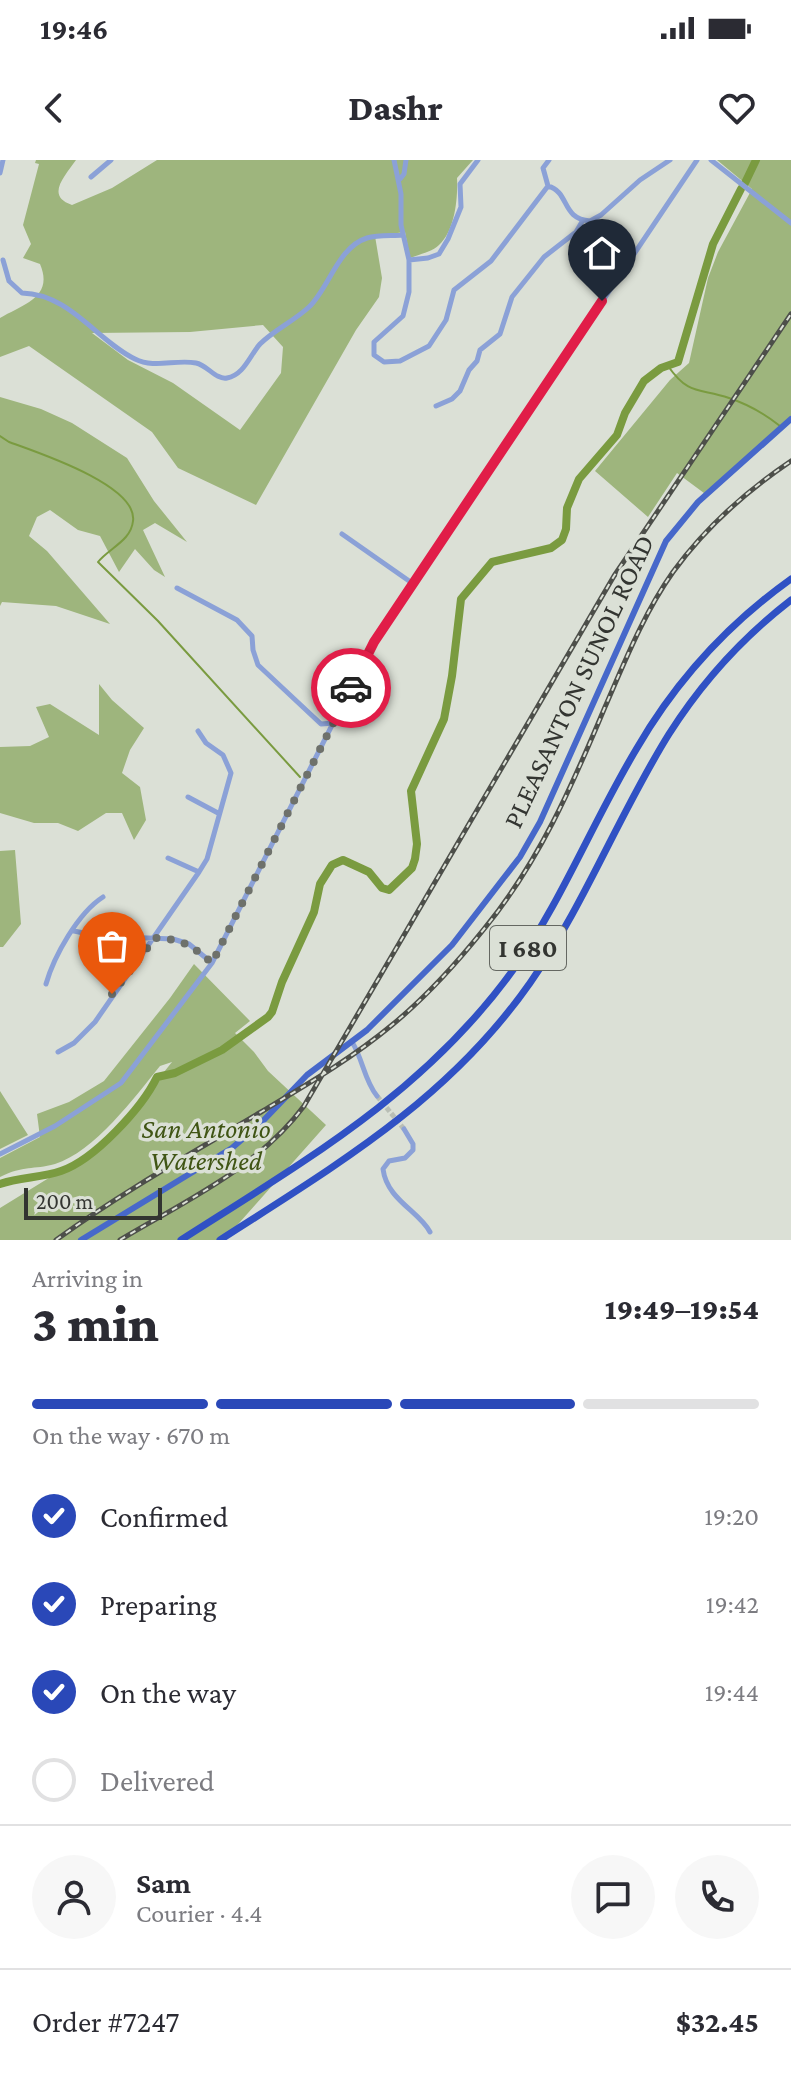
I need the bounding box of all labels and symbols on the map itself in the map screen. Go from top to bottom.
pin [568,219,636,301]
street label: PLEASANTON SUNOL ROAD [497,530,660,833]
courier [311,648,391,728]
pin [78,912,146,994]
road number: I 680 [490,926,566,970]
park label: San Antonio Watershed [141,1113,271,1176]
scale bar [24,1184,162,1220]

